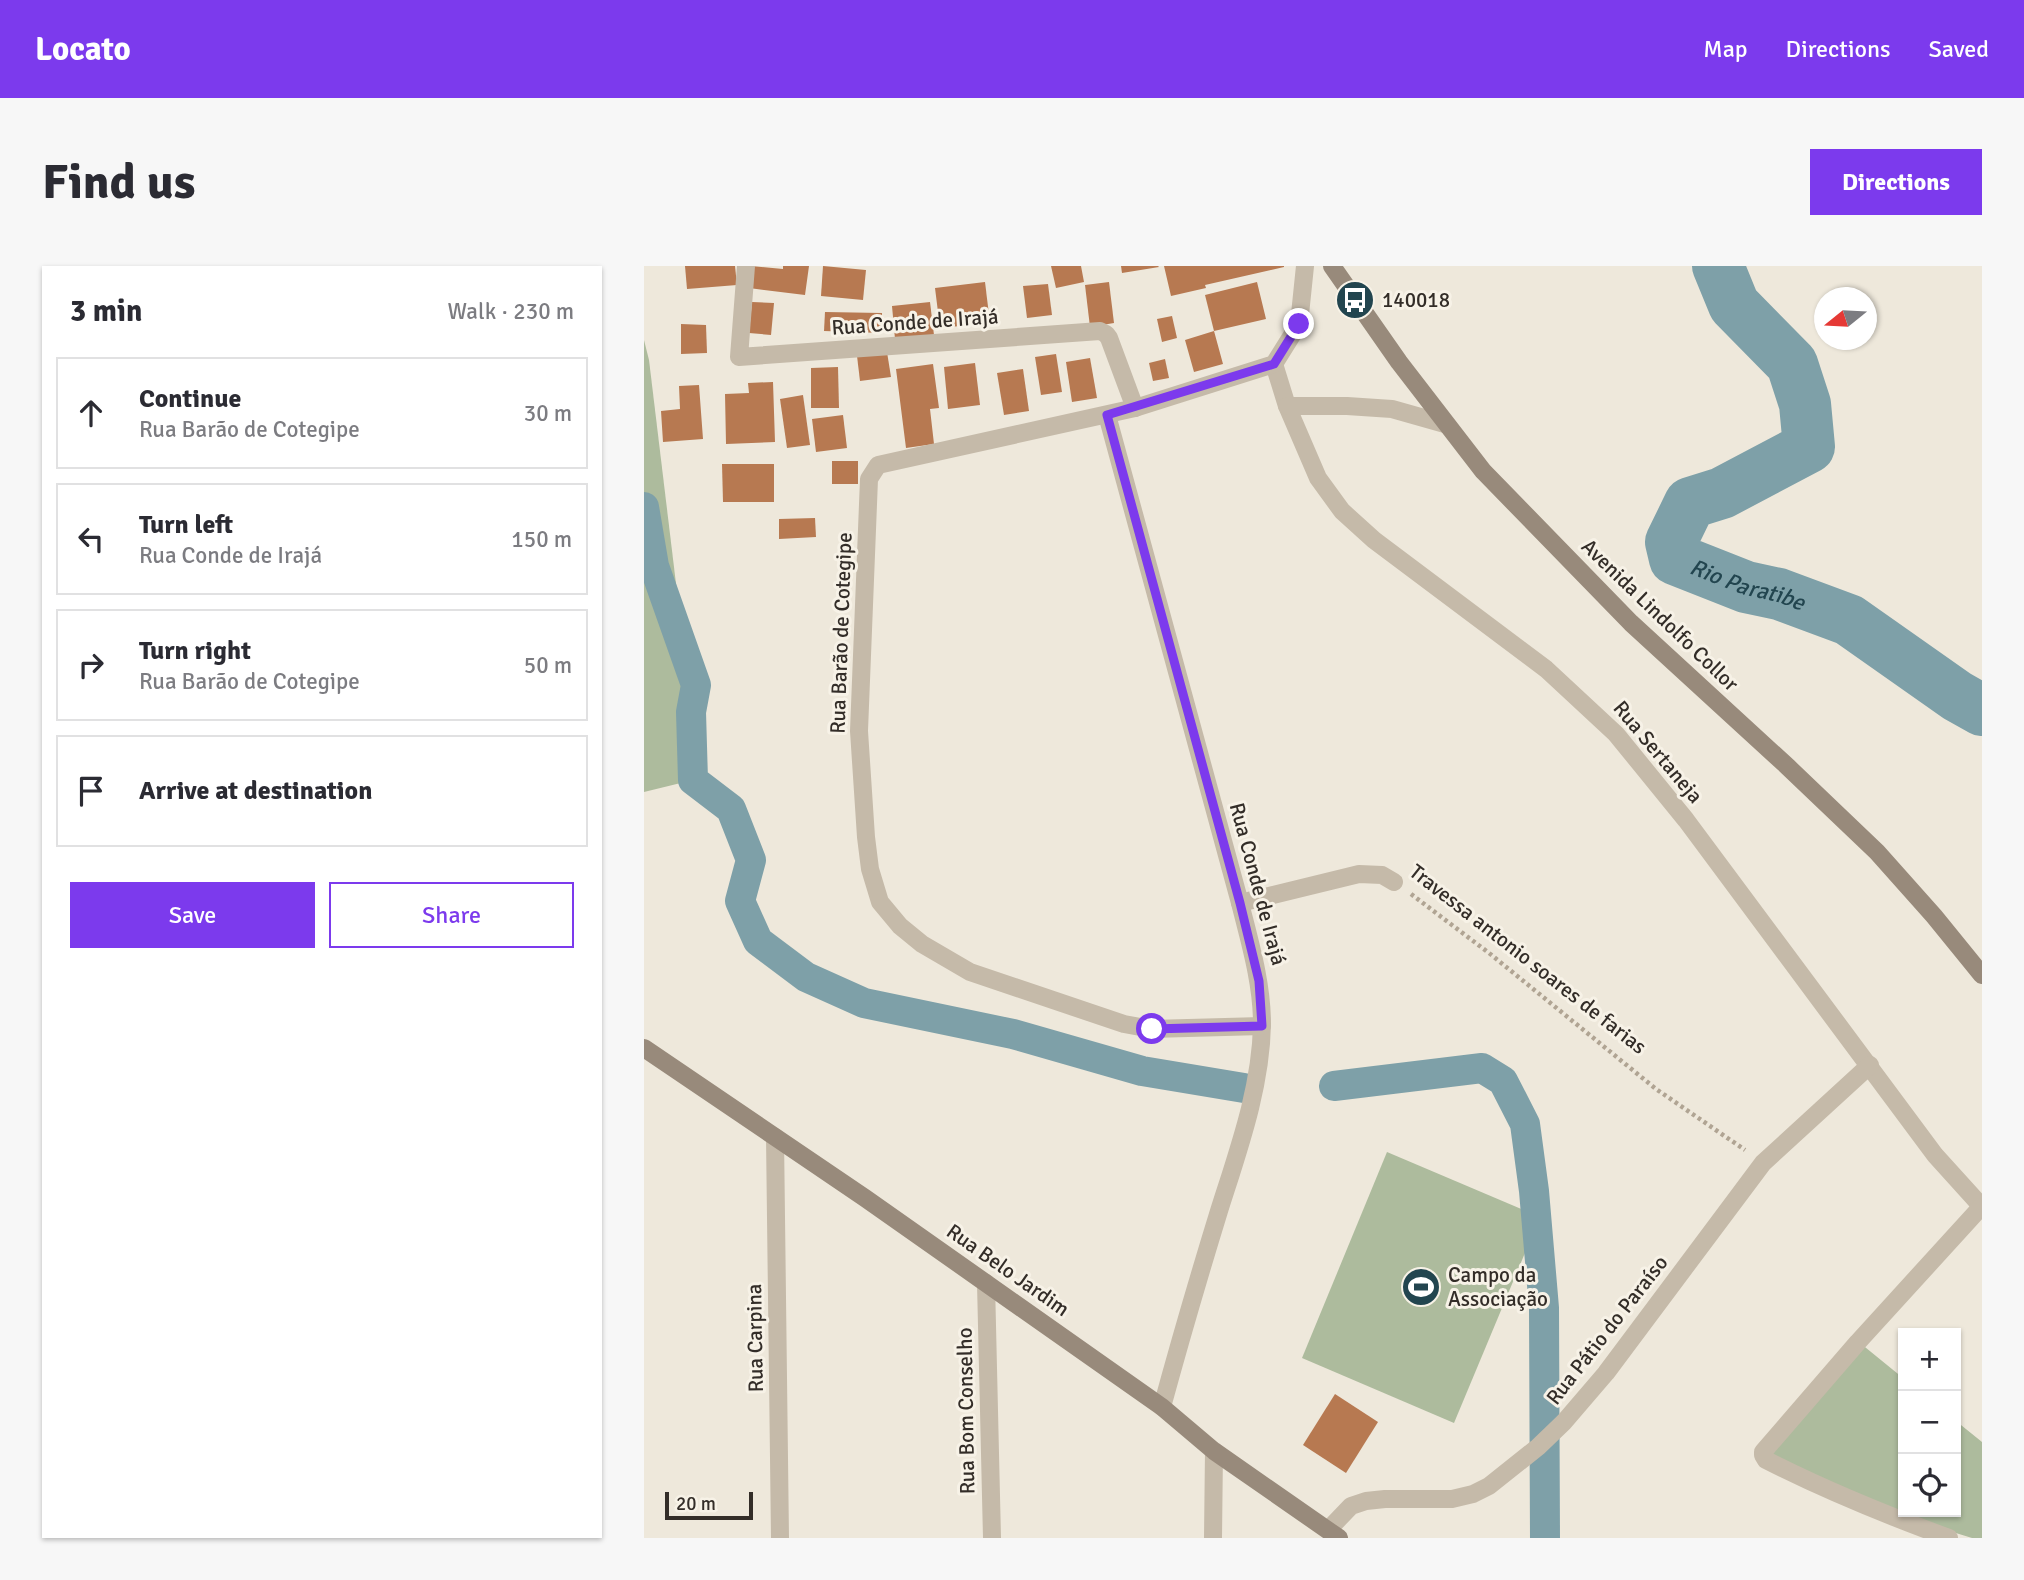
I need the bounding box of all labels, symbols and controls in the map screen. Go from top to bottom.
text: Locato [35,29,131,70]
text: Map [1703,34,1748,64]
text: Directions [1786,34,1891,64]
text: Saved [1929,34,1989,64]
button: Directions [1810,149,1982,215]
text: Find us [42,152,195,212]
bus stop icon: 140018 [1334,279,1376,321]
place label: 140018 [1382,287,1450,313]
north arrow [1814,287,1877,350]
text: 3 min [70,293,142,330]
text: Walk · 230 m [448,297,574,326]
street label: Rua Conde de Irajá [831,303,999,341]
route end [1283,308,1314,339]
text: Continue [139,383,241,415]
icon: ahead [72,394,110,432]
text: 30 m [524,399,572,428]
text: Rua Barão de Cotegipe [139,415,360,444]
text: Turn left [139,509,233,541]
icon: left [72,520,110,558]
text: 150 m [511,525,572,554]
street label: Rua Barão de Cotegipe [824,532,858,734]
street label: Avenida Lindolfo Collor [1576,533,1744,697]
text: Rua Conde de Irajá [139,541,322,570]
water label: Rio Paratibe [1686,552,1810,618]
text: Turn right [139,635,251,667]
icon: right [72,646,110,684]
text: 50 m [524,651,572,680]
text: Rua Barão de Cotegipe [139,667,360,696]
street label: Rua Sertaneja [1608,695,1708,809]
icon: arrive [72,772,110,810]
text: Arrive at destination [139,775,372,807]
street label: Rua Conde de Irajá [1224,800,1292,968]
street label: Travessa antonio soares de farias [1404,858,1652,1060]
button: Save [70,882,315,948]
button: Share [329,882,574,948]
route start [1136,1013,1167,1044]
street label: Rua Belo Jardim [942,1218,1074,1322]
street label: Rua Pátio do Paraíso [1541,1250,1673,1410]
place label: Campo da Associação [1448,1262,1548,1312]
sports icon: Campo da Associação [1400,1266,1442,1308]
street label: Rua Carpina [741,1283,769,1393]
street label: Rua Bom Conselho [952,1327,980,1495]
map controls [1898,1328,1961,1517]
button: + [1898,1328,1961,1391]
button: − [1898,1391,1961,1454]
button: locate [1898,1454,1961,1517]
scale bar [665,1489,752,1521]
text: 20 m [676,1492,716,1516]

